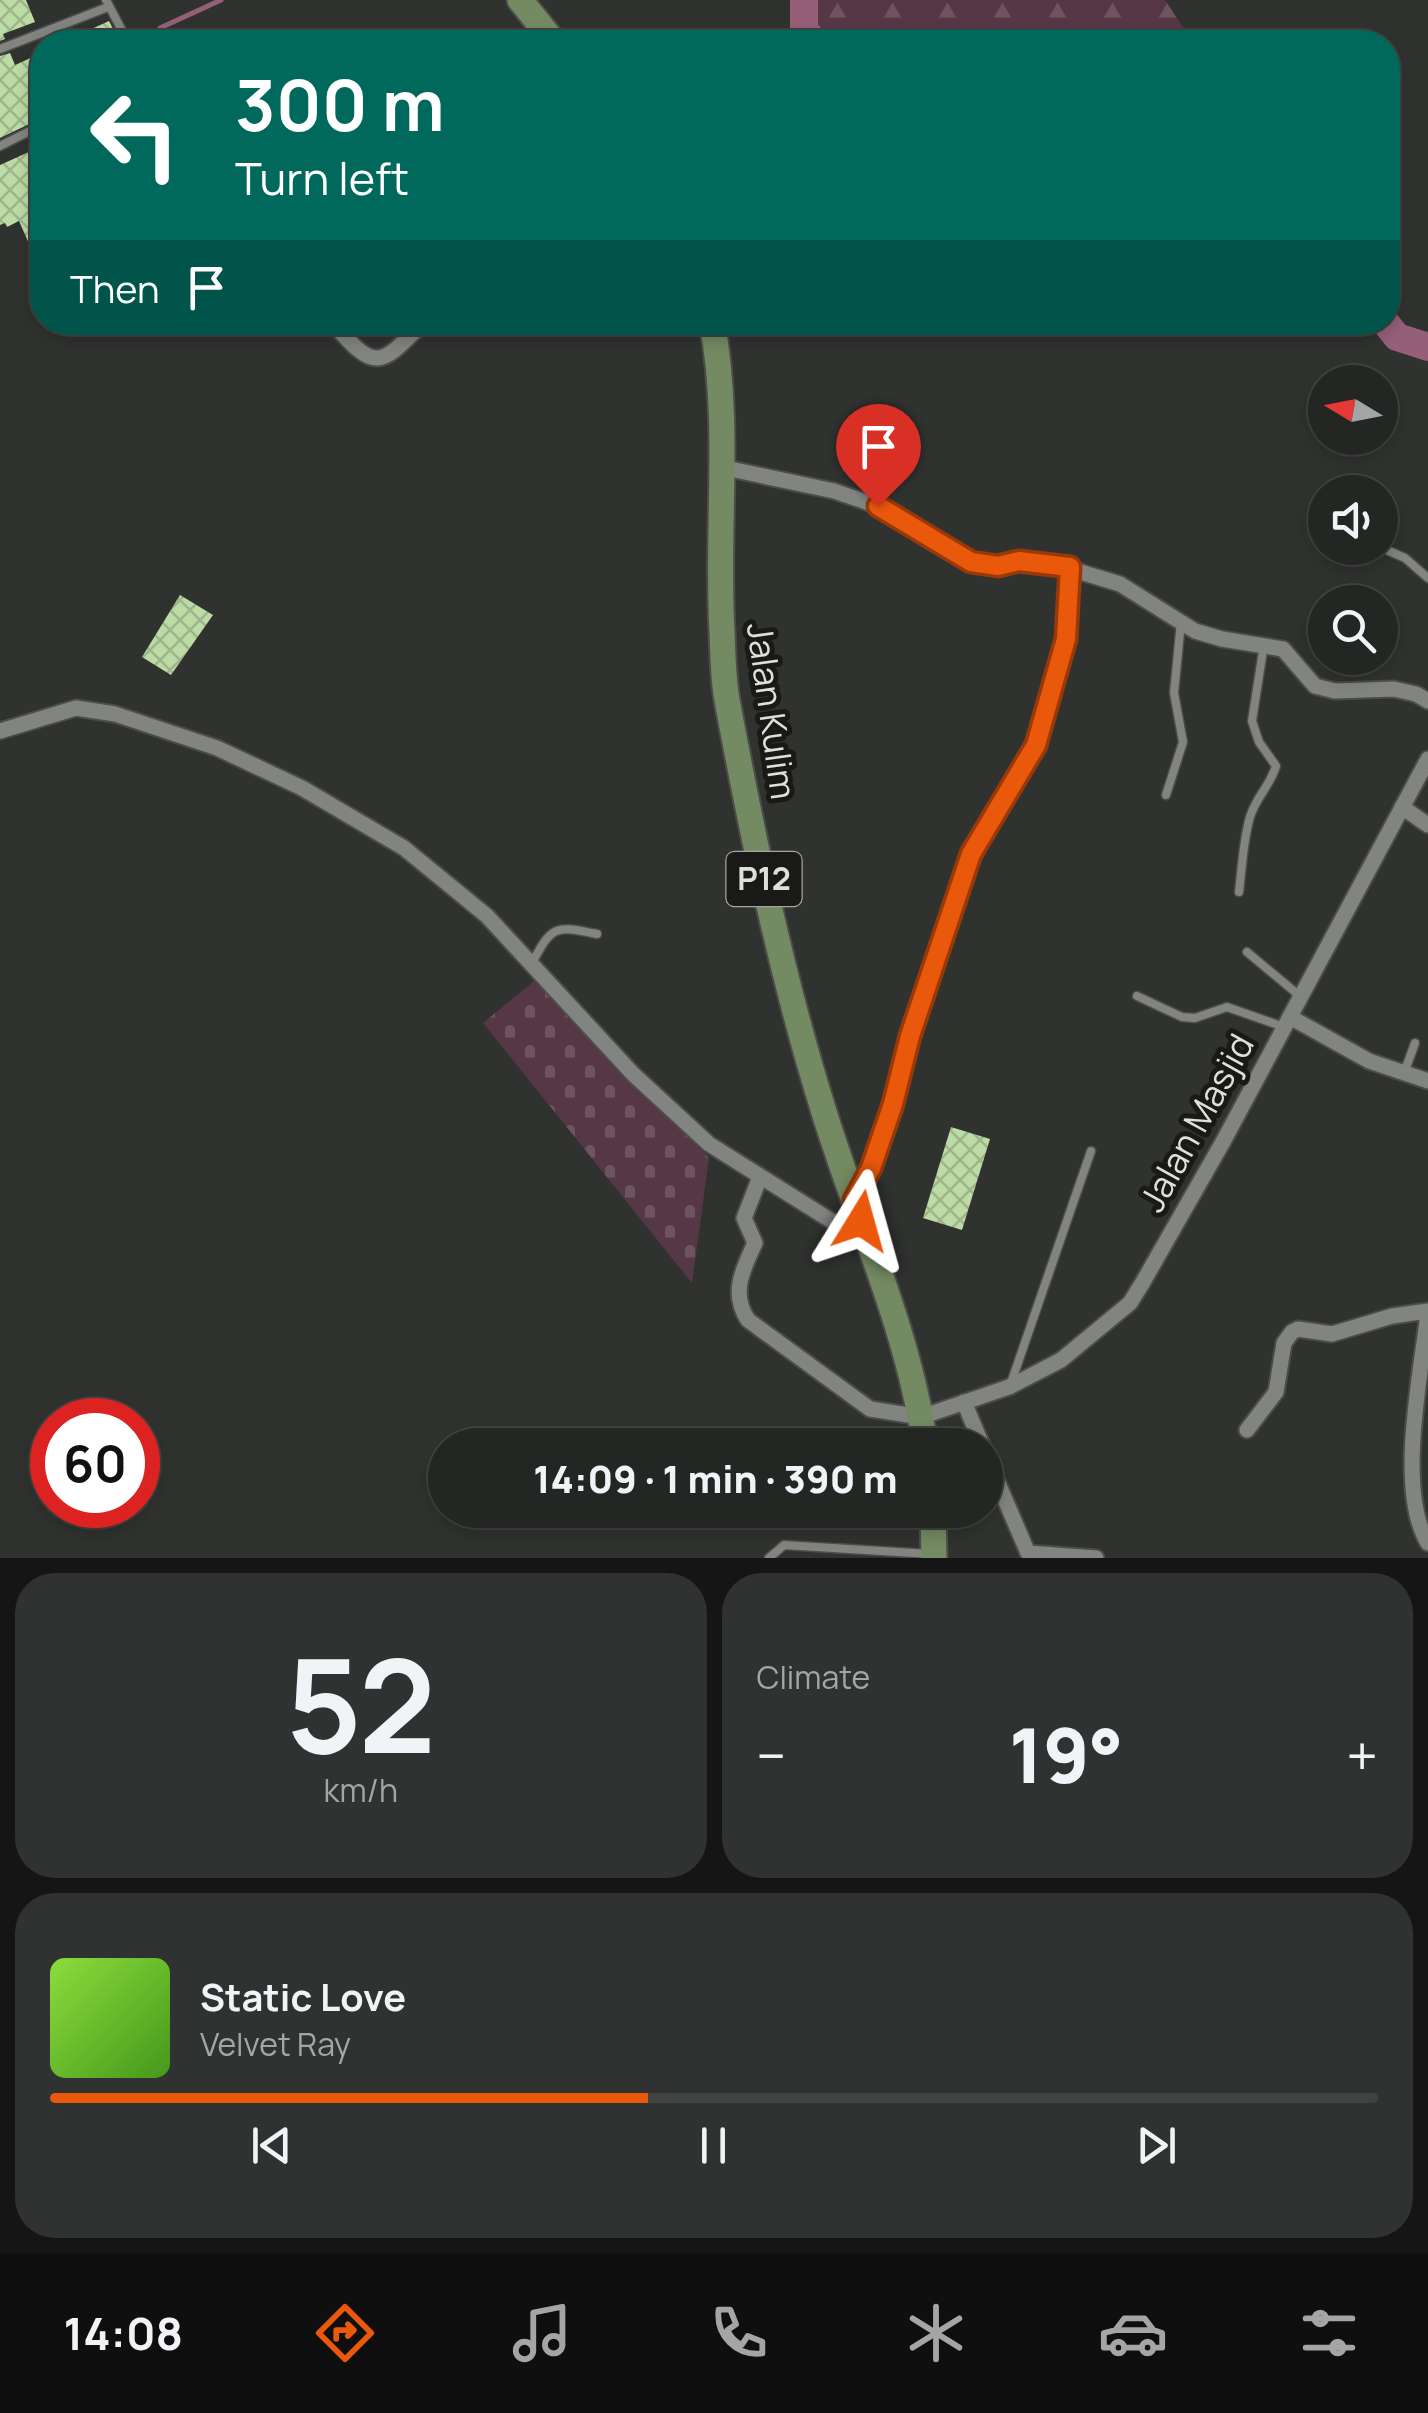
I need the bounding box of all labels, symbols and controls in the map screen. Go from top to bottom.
text: 300 m [235,56,445,152]
icon: left [70,70,200,200]
text: Turn left [235,147,409,209]
icon: arrive [179,260,234,315]
text: Then [70,262,159,314]
north arrow [1308,365,1398,455]
map controls [1308,365,1398,675]
pin [836,404,921,507]
icon: arrive [851,419,906,474]
button: sound [1308,475,1398,565]
button: search [1308,585,1398,675]
street label: Jalan Kulim [736,620,808,802]
road number: P12 [726,852,802,906]
street label: Jalan Masjid [1128,1025,1265,1220]
position arrow [809,1169,913,1273]
speed limit sign: 60 [30,1398,160,1528]
text: 14:09 · 1 min · 390 m [533,1452,898,1504]
text: 52 [286,1614,436,1792]
text: Climate [757,1655,870,1699]
text: 19° [1009,1703,1123,1806]
text: − [757,1717,786,1793]
text: + [1346,1717,1378,1793]
text: km/h [324,1768,398,1812]
text: Static Love [200,1970,406,2022]
text: Velvet Ray [200,2022,351,2066]
icon: previous [244,2118,299,2173]
icon: pause [686,2118,741,2173]
icon: next [1129,2118,1184,2173]
icon: directions [310,2298,380,2368]
icon: music [507,2298,577,2368]
icon: phone [704,2298,774,2368]
icon: climate [901,2298,971,2368]
icon: car [1098,2298,1168,2368]
icon: filters [1294,2298,1364,2368]
text: 14:08 [63,2302,183,2364]

